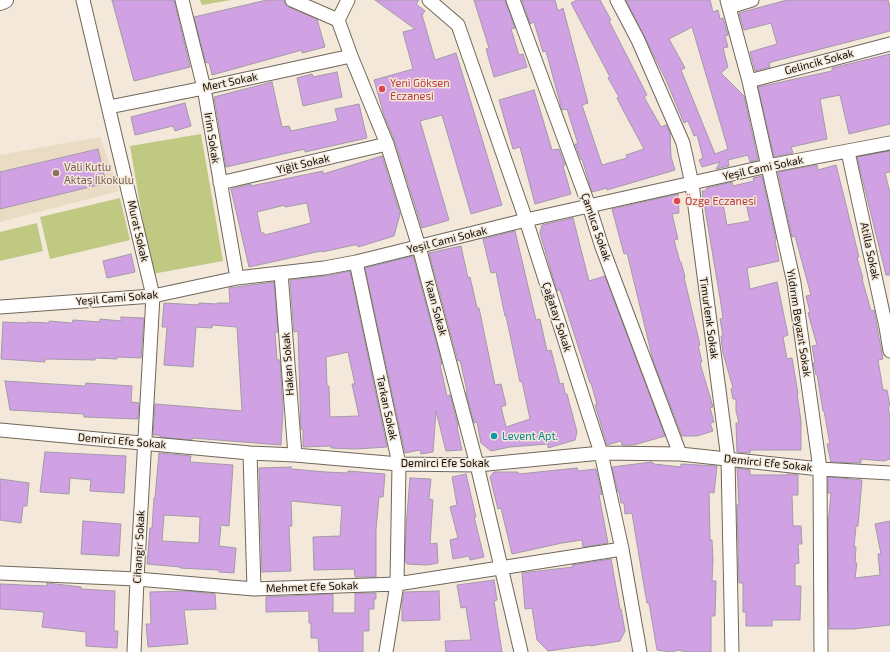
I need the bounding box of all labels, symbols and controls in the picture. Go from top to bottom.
street label: Gelincik Sokak [783,46,855,78]
street label: Mert Sokak [201,70,259,94]
place label: Yeni Göksen Eczanesi [390,76,450,102]
marker: Yeni Göksen Eczanesi [377,84,387,94]
street label: Irim Sokak [201,111,223,165]
street label: Yiğit Sokak [275,151,331,177]
street label: Yeşil Cami Sokak [721,153,805,183]
place label: Vali Kutlu Aktaş İlkokulu [64,160,134,186]
marker: Vali Kutlu Aktaş İlkokulu [51,168,61,178]
street label: Çamlıca Sokak [578,191,614,263]
place label: Özge Eczanesi [685,194,756,208]
marker: Özge Eczanesi [672,196,682,206]
street label: Murat Sokak [125,199,151,263]
street label: Atilla Sokak [857,221,883,281]
street label: Yeşil Cami Sokak [405,224,489,256]
street label: Yıldırım Beyazıt Sokak [784,268,814,378]
street label: Timurlenk Sokak [697,276,721,360]
street label: Kaan Sokak [422,279,450,337]
street label: Çağatay Sokak [540,280,574,354]
street label: Yeşil Cami Sokak [75,288,159,308]
street label: Hakan Sokak [279,332,297,396]
street label: Tarkan Sokak [374,374,400,442]
place label: Levent Apt. [502,429,558,443]
street label: Demirci Efe Sokak [77,431,167,451]
marker: Levent Apt. [489,431,499,441]
street label: Demirci Efe Sokak [723,452,813,474]
street label: Demirci Efe Sokak [401,456,489,470]
street label: Cihangir Sokak [130,510,148,584]
street label: Mehmet Efe Sokak [266,579,358,595]

